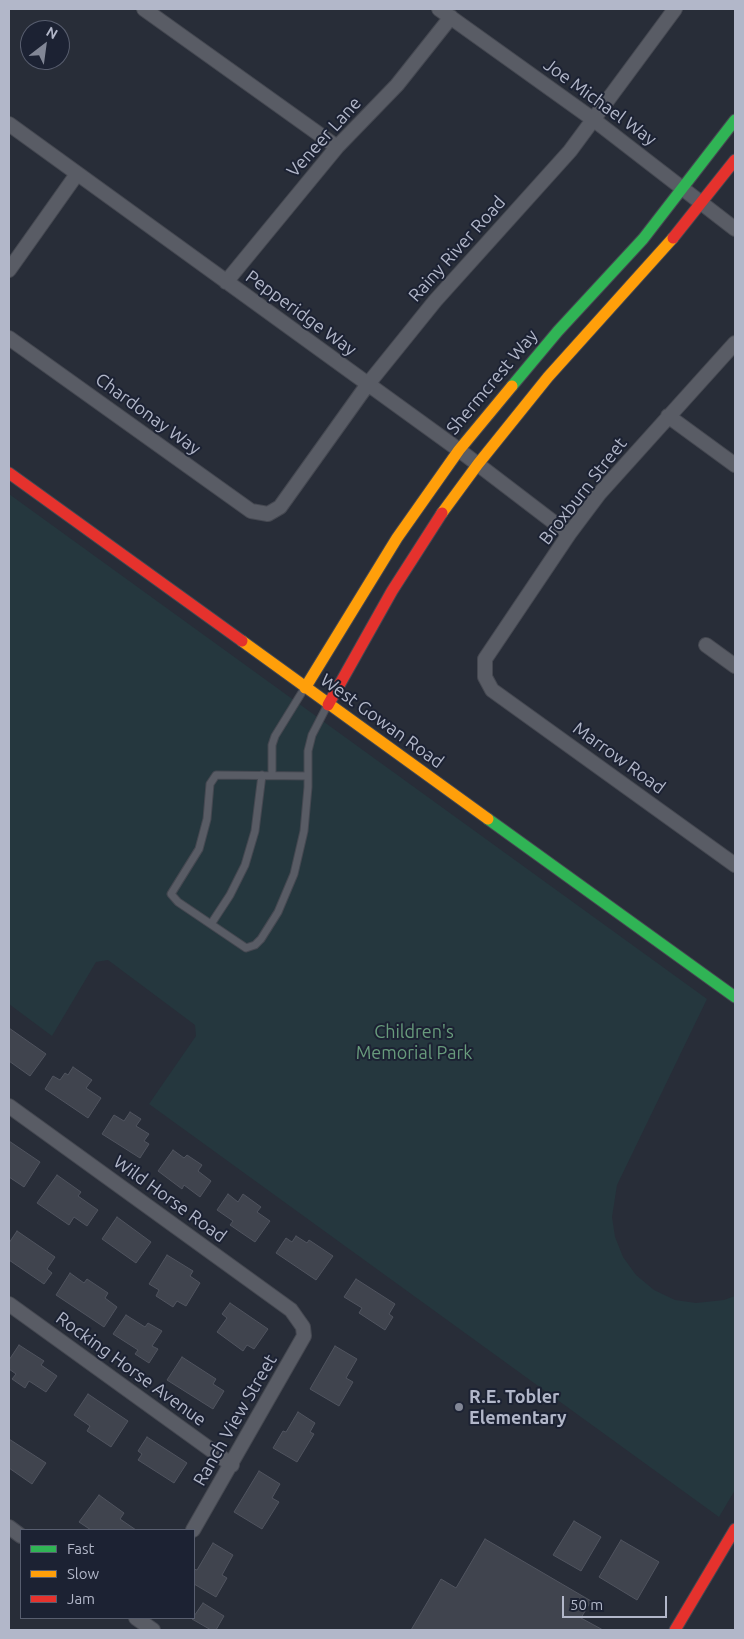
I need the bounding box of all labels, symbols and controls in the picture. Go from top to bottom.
north arrow [20,20,70,70]
text: N [43,23,61,42]
street label: Joe Michael Way [539,54,661,150]
street label: Veneer Lane [282,92,366,182]
street label: Rainy River Road [404,192,510,306]
street label: Pepperidge Way [241,266,361,360]
street label: Shermcrest Way [442,325,542,439]
street label: Chardonay Way [91,369,205,459]
street label: Broxburn Street [534,433,632,549]
street label: West Gowan Road [316,669,448,773]
street label: Marrow Road [569,717,669,799]
park label: Children's Memorial Park [356,1021,472,1064]
street label: Wild Horse Road [109,1151,231,1247]
street label: Rocking Horse Avenue [52,1307,210,1431]
street label: Ranch View Street [189,1350,281,1490]
place label: R.E. Tobler Elementary [469,1386,567,1428]
marker: R.E. Tobler Elementary [453,1401,465,1413]
legend [20,1529,195,1619]
text: Fast [67,1540,94,1557]
text: Slow [67,1565,99,1582]
scale bar [564,1586,669,1618]
text: Jam [67,1590,95,1607]
text: 50 m [570,1596,603,1613]

